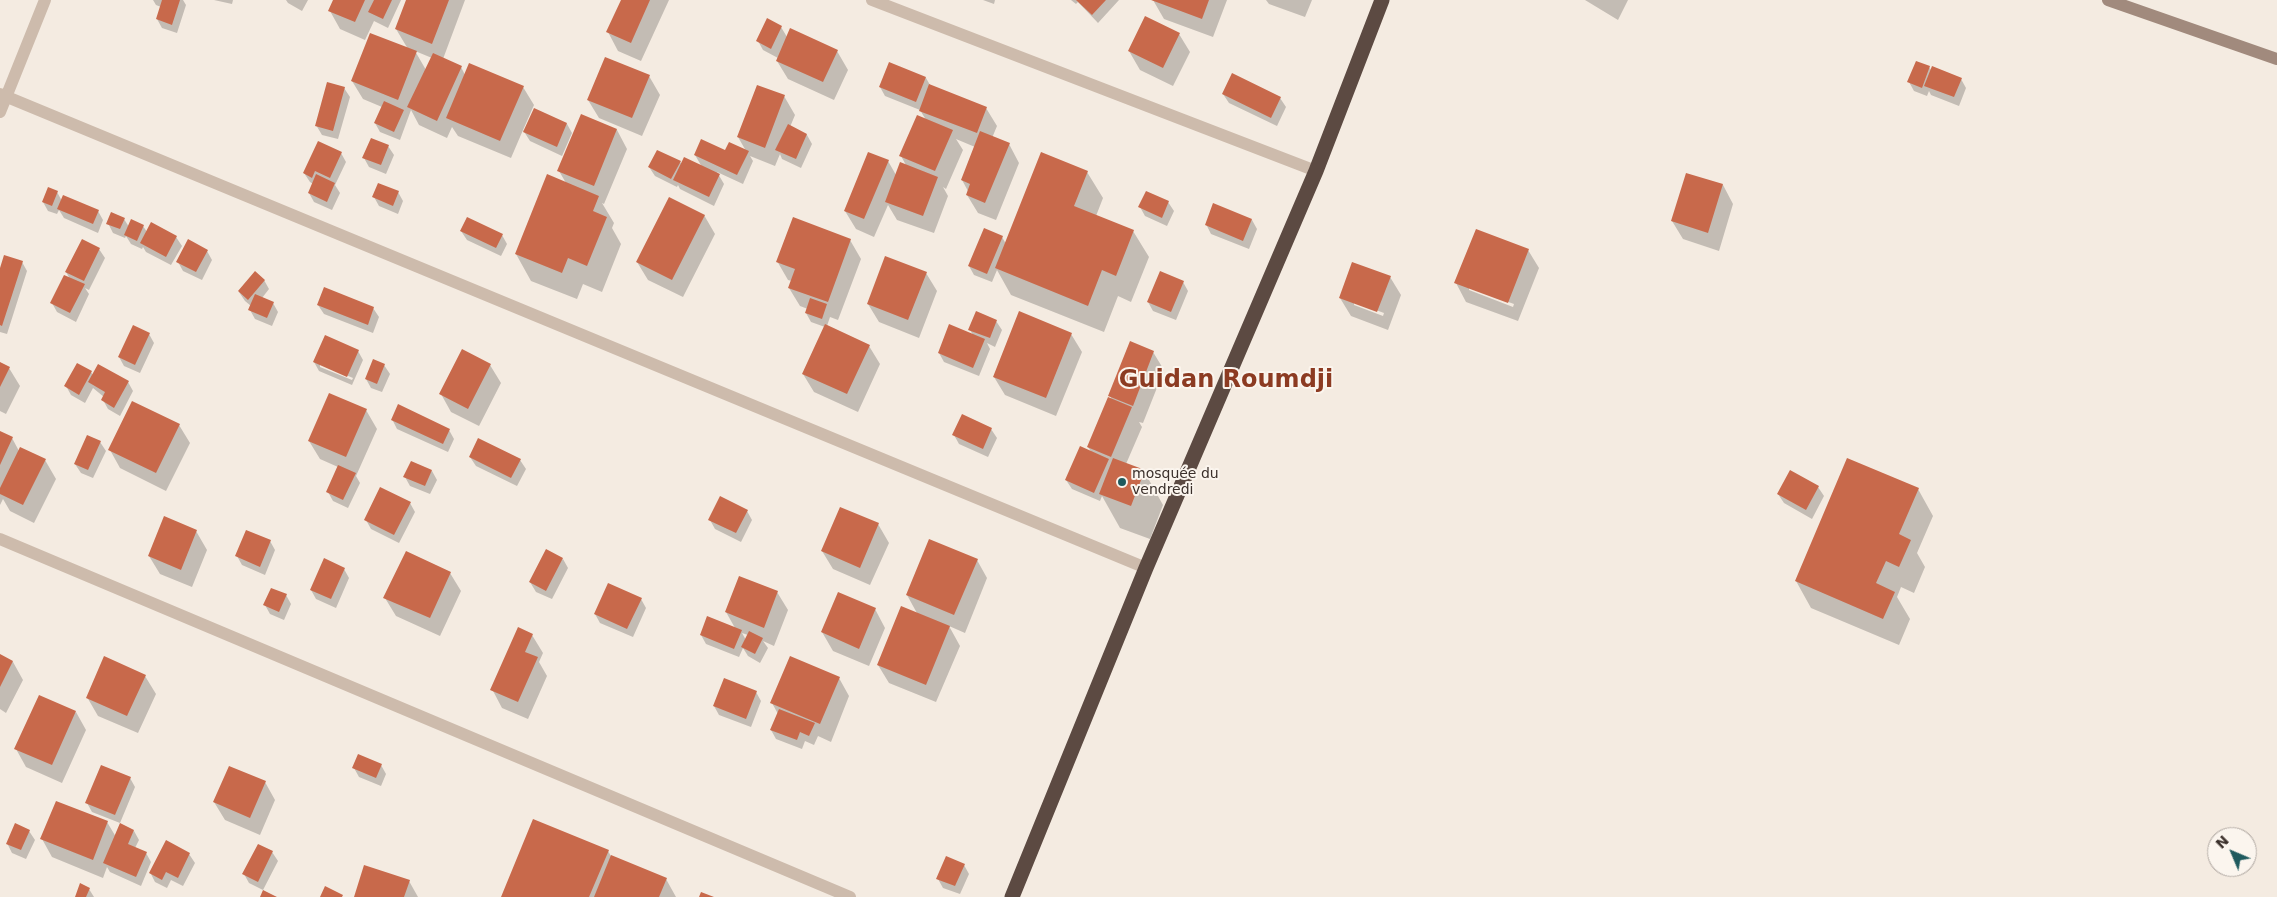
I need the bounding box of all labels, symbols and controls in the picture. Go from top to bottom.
district label: Guidan Roumdji [1119,367,1333,395]
place label: mosquée du vendredi [1132,466,1219,498]
marker: mosquée du vendredi [1116,476,1128,488]
north arrow [2207,827,2257,877]
text: N [2212,832,2232,852]

